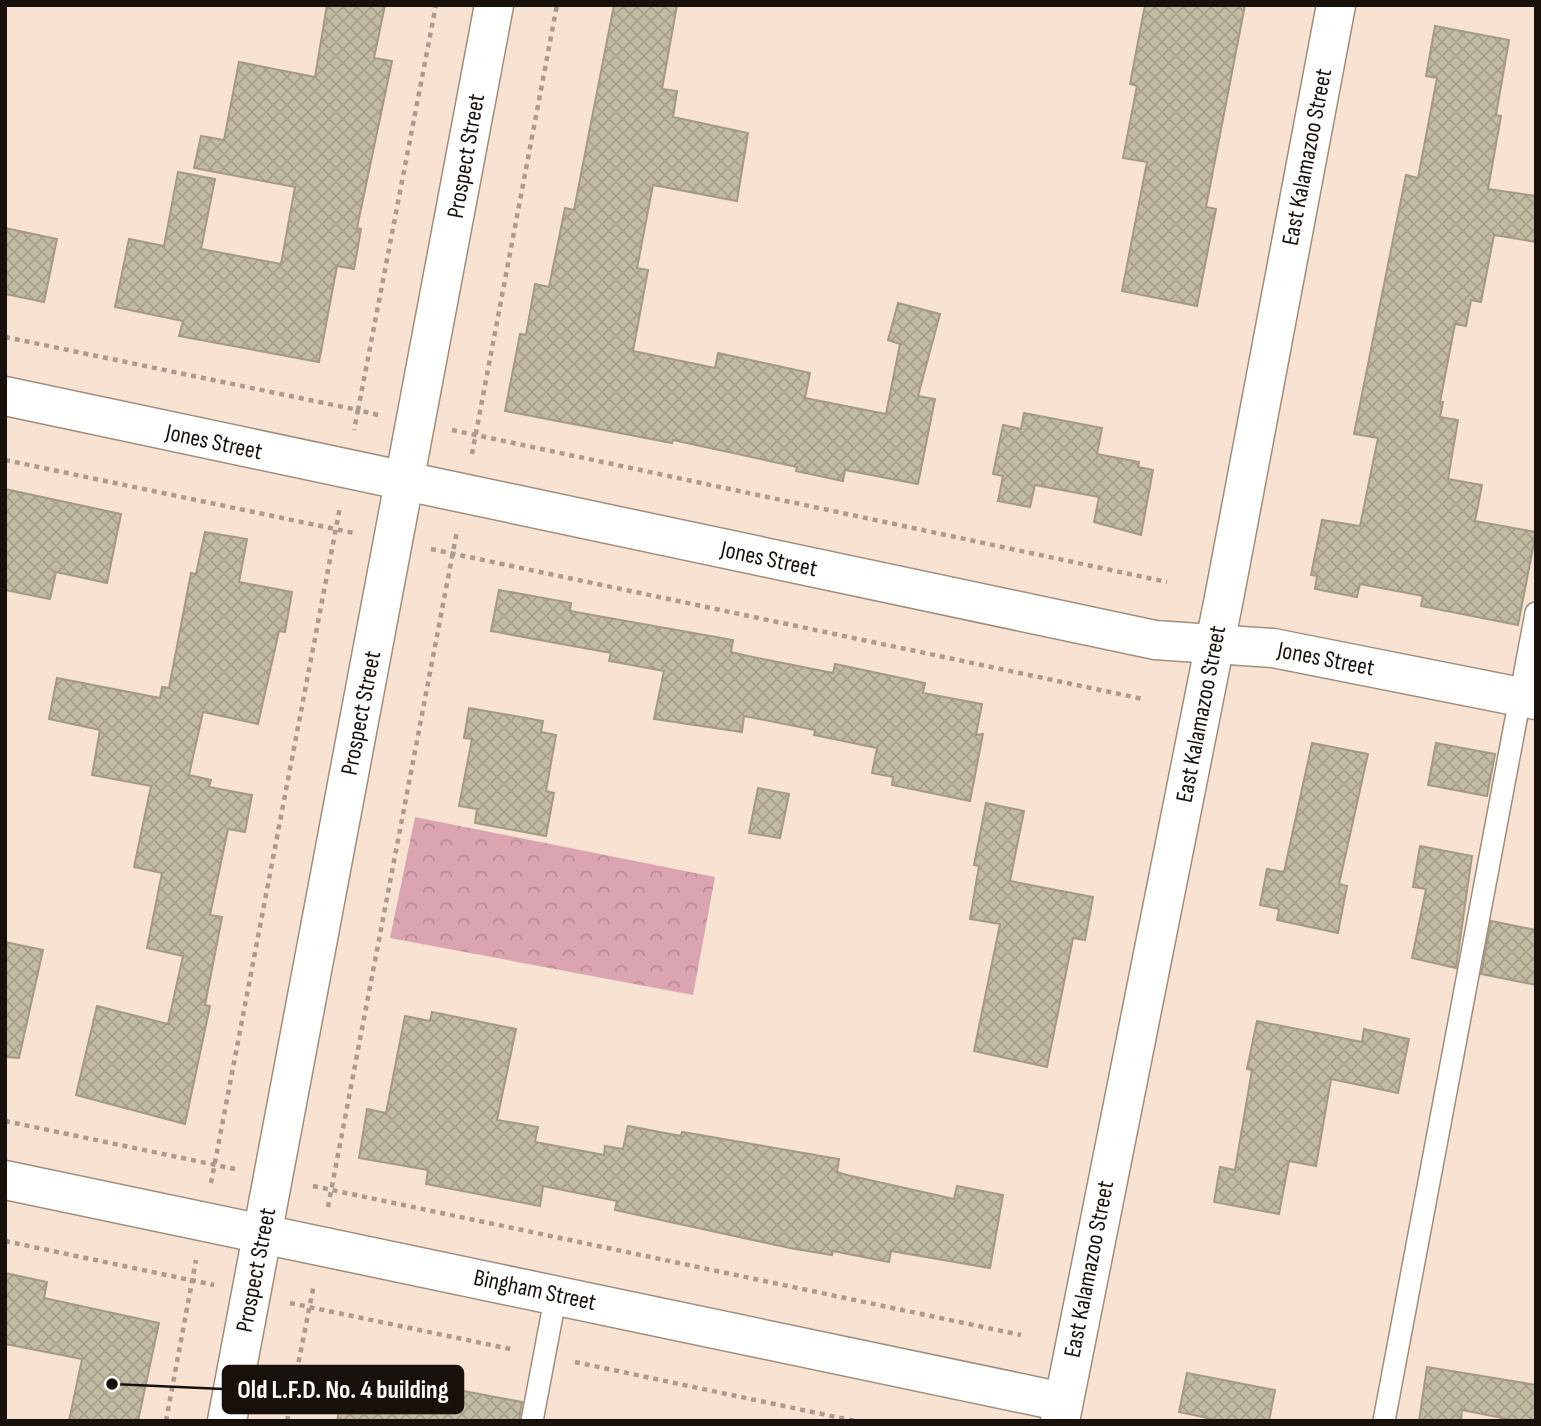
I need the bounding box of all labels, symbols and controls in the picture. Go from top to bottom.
street label: East Kalamazoo Street [1276,66,1338,248]
street label: Prospect Street [441,91,491,221]
street label: Jones Street [162,417,265,466]
street label: Jones Street [717,534,820,583]
street label: East Kalamazoo Street [1170,623,1232,805]
street label: Jones Street [1274,635,1377,683]
street label: Prospect Street [335,648,387,778]
street label: East Kalamazoo Street [1058,1178,1120,1360]
street label: Prospect Street [230,1205,282,1335]
street label: Bingham Street [471,1263,599,1317]
callout: Old L.F.D. No. 4 building [223,1366,463,1413]
text: Old L.F.D. No. 4 building [237,1375,449,1406]

